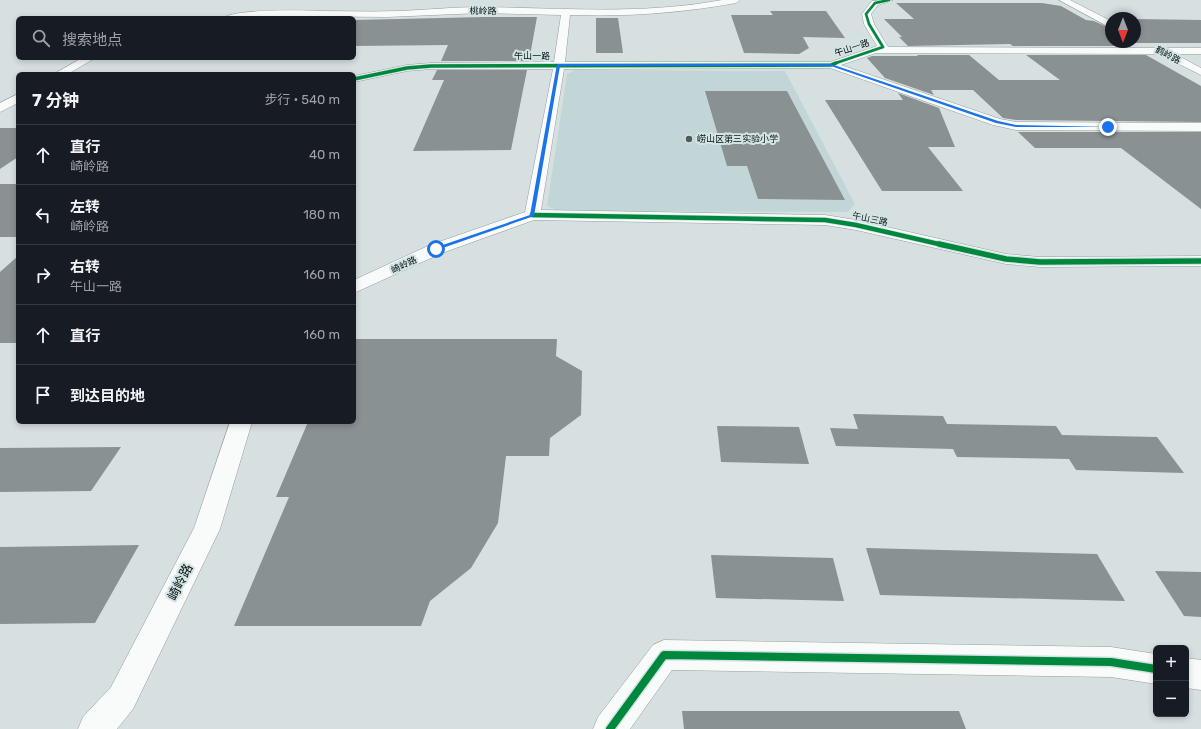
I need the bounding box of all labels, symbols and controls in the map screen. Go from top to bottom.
street label: 桃岭路 [469,5,497,16]
north arrow [1105,12,1141,48]
search box [16,16,356,60]
icon: search [30,27,52,49]
text: 搜索地点 [62,31,122,49]
street label: 午山一路 [833,38,871,58]
street label: 鹤岭路 [1154,43,1183,66]
street label: 午山一路 [514,51,550,61]
text: 7 分钟 [32,90,79,110]
text: 步行 · 540 m [265,92,340,107]
route end [1099,118,1117,136]
marker: 崂山区第三实验小学 [684,134,694,144]
place label: 崂山区第三实验小学 [697,134,778,144]
text: 直行 [70,138,100,156]
icon: ahead [32,144,54,166]
text: 40 m [309,147,340,162]
text: 崎岭路 [70,159,109,174]
text: 左转 [70,198,100,216]
icon: left [32,204,54,226]
text: 180 m [303,207,340,222]
street label: 午山三路 [851,210,889,228]
text: 崎岭路 [70,219,109,234]
route start [427,240,445,258]
street label: 崎岭路 [389,254,418,275]
text: 右转 [70,258,100,276]
icon: right [32,264,54,286]
text: 160 m [304,267,340,282]
text: 午山一路 [70,279,122,294]
icon: ahead [32,324,54,346]
text: 直行 [70,327,100,345]
text: 160 m [304,327,340,342]
icon: arrive [32,384,54,406]
text: 到达目的地 [70,387,145,405]
street label: 崎岭路 [164,561,196,603]
map controls [1153,645,1189,717]
button: + [1153,645,1189,681]
button: − [1153,681,1189,717]

